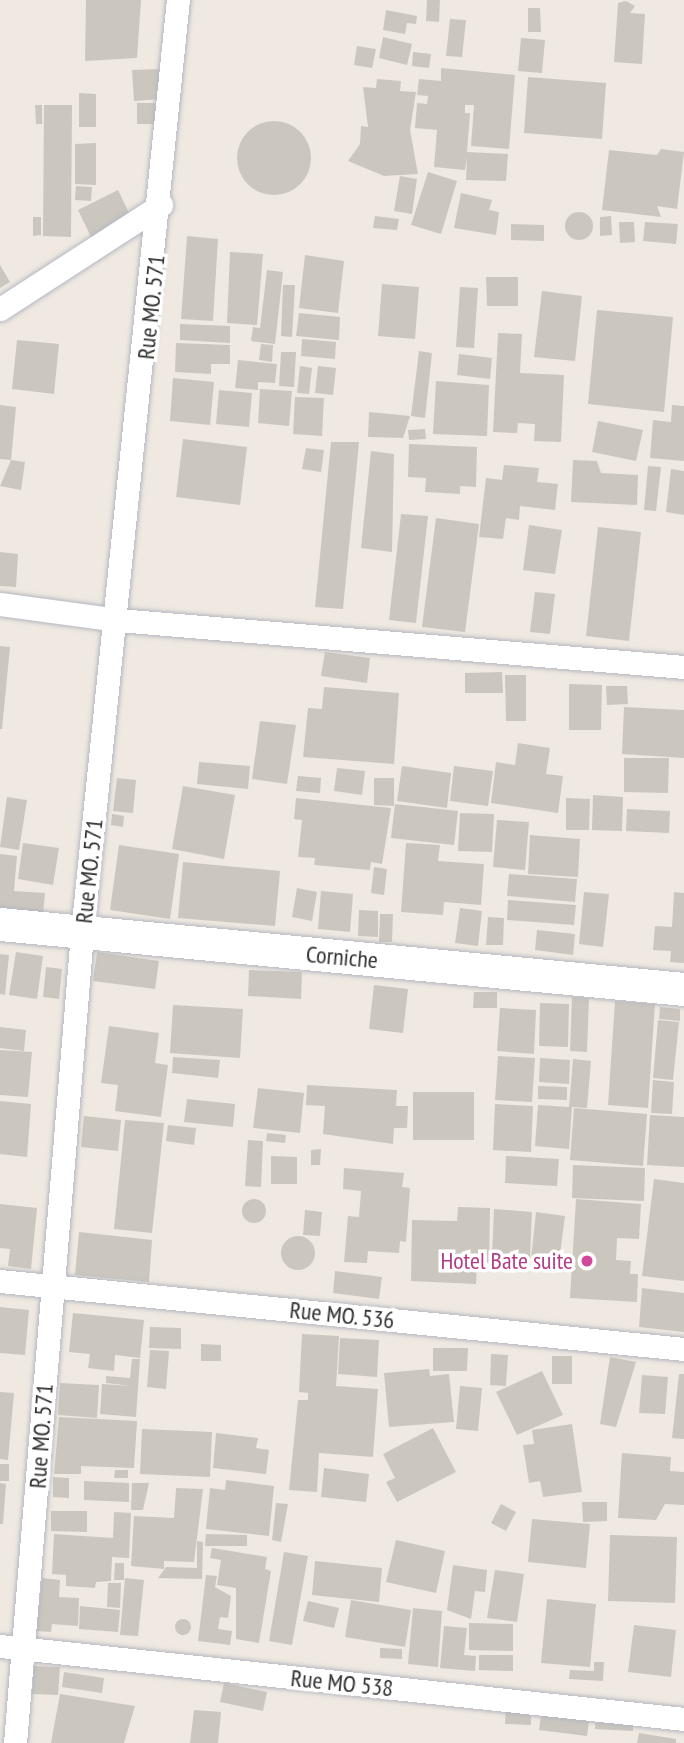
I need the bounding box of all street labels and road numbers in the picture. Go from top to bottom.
street label: Rue MO. 571 [131,252,171,362]
street label: Rue MO. 571 [69,816,109,926]
street label: Corniche [305,940,379,974]
street label: Rue MO. 536 [287,1295,397,1335]
street label: Rue MO. 571 [23,1382,59,1490]
street label: Rue MO 538 [289,1663,395,1703]

